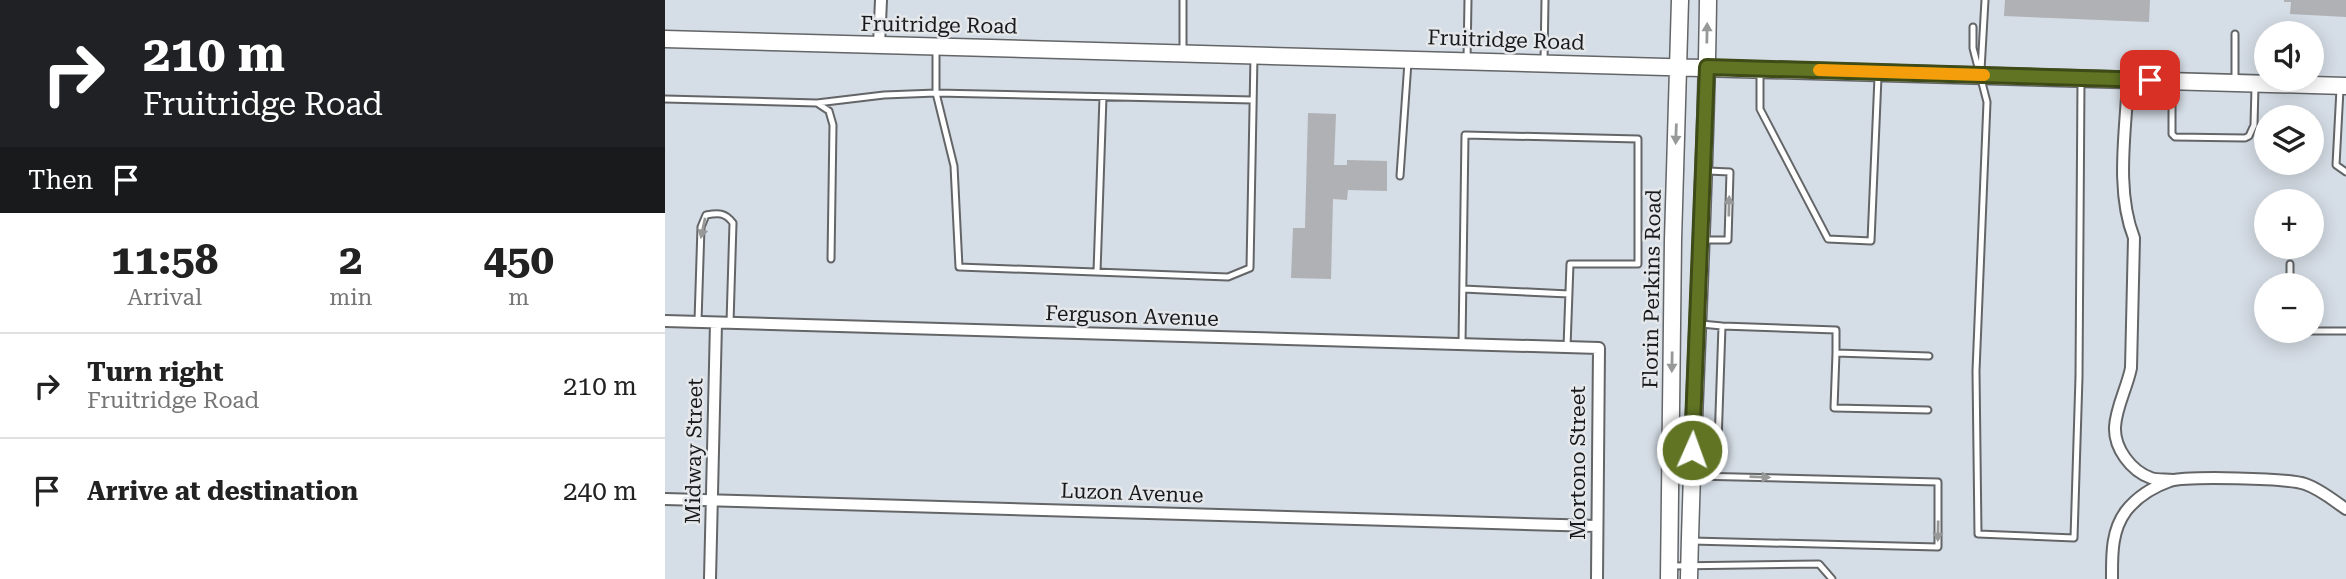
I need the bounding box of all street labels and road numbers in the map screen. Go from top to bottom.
street label: Fruitridge Road [860,12,1018,38]
street label: Fruitridge Road [1427,25,1586,55]
street label: Florin Perkins Road [1638,188,1666,389]
street label: Ferguson Avenue [1045,301,1219,331]
street label: Midway Street [681,378,707,524]
street label: Mortono Street [1566,386,1590,540]
street label: Luzon Avenue [1060,479,1204,507]

